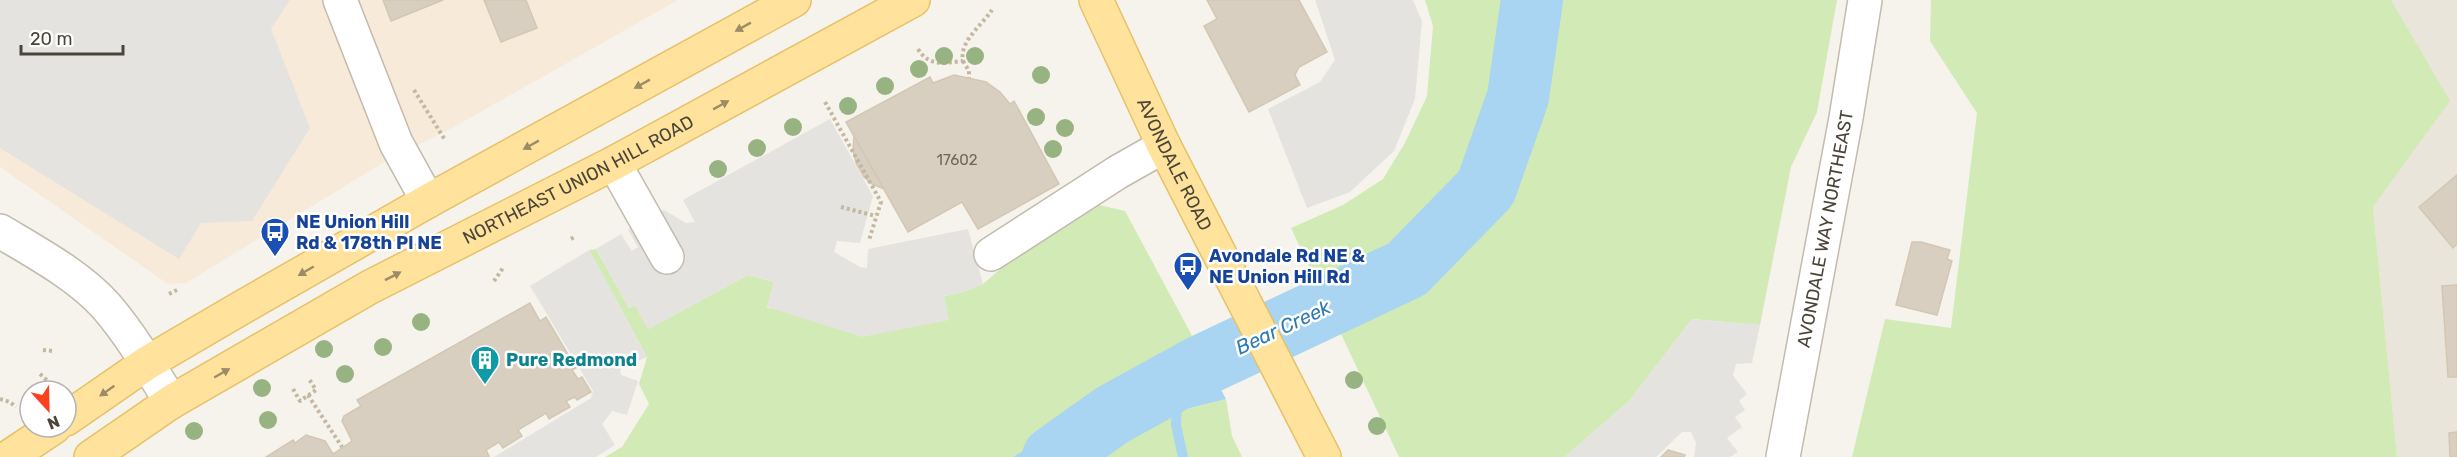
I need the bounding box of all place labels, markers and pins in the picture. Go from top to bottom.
place label: NE Union Hill Rd & 178th Pl NE [296,211,442,254]
bus stop icon: NE Union Hill Rd & 178th Pl NE [259,216,291,258]
place label: Avondale Rd NE & NE Union Hill Rd [1209,245,1366,288]
bus stop icon: Avondale Rd NE & NE Union Hill Rd [1172,250,1204,292]
building icon: Pure Redmond [469,344,501,386]
place label: Pure Redmond [506,349,637,371]

